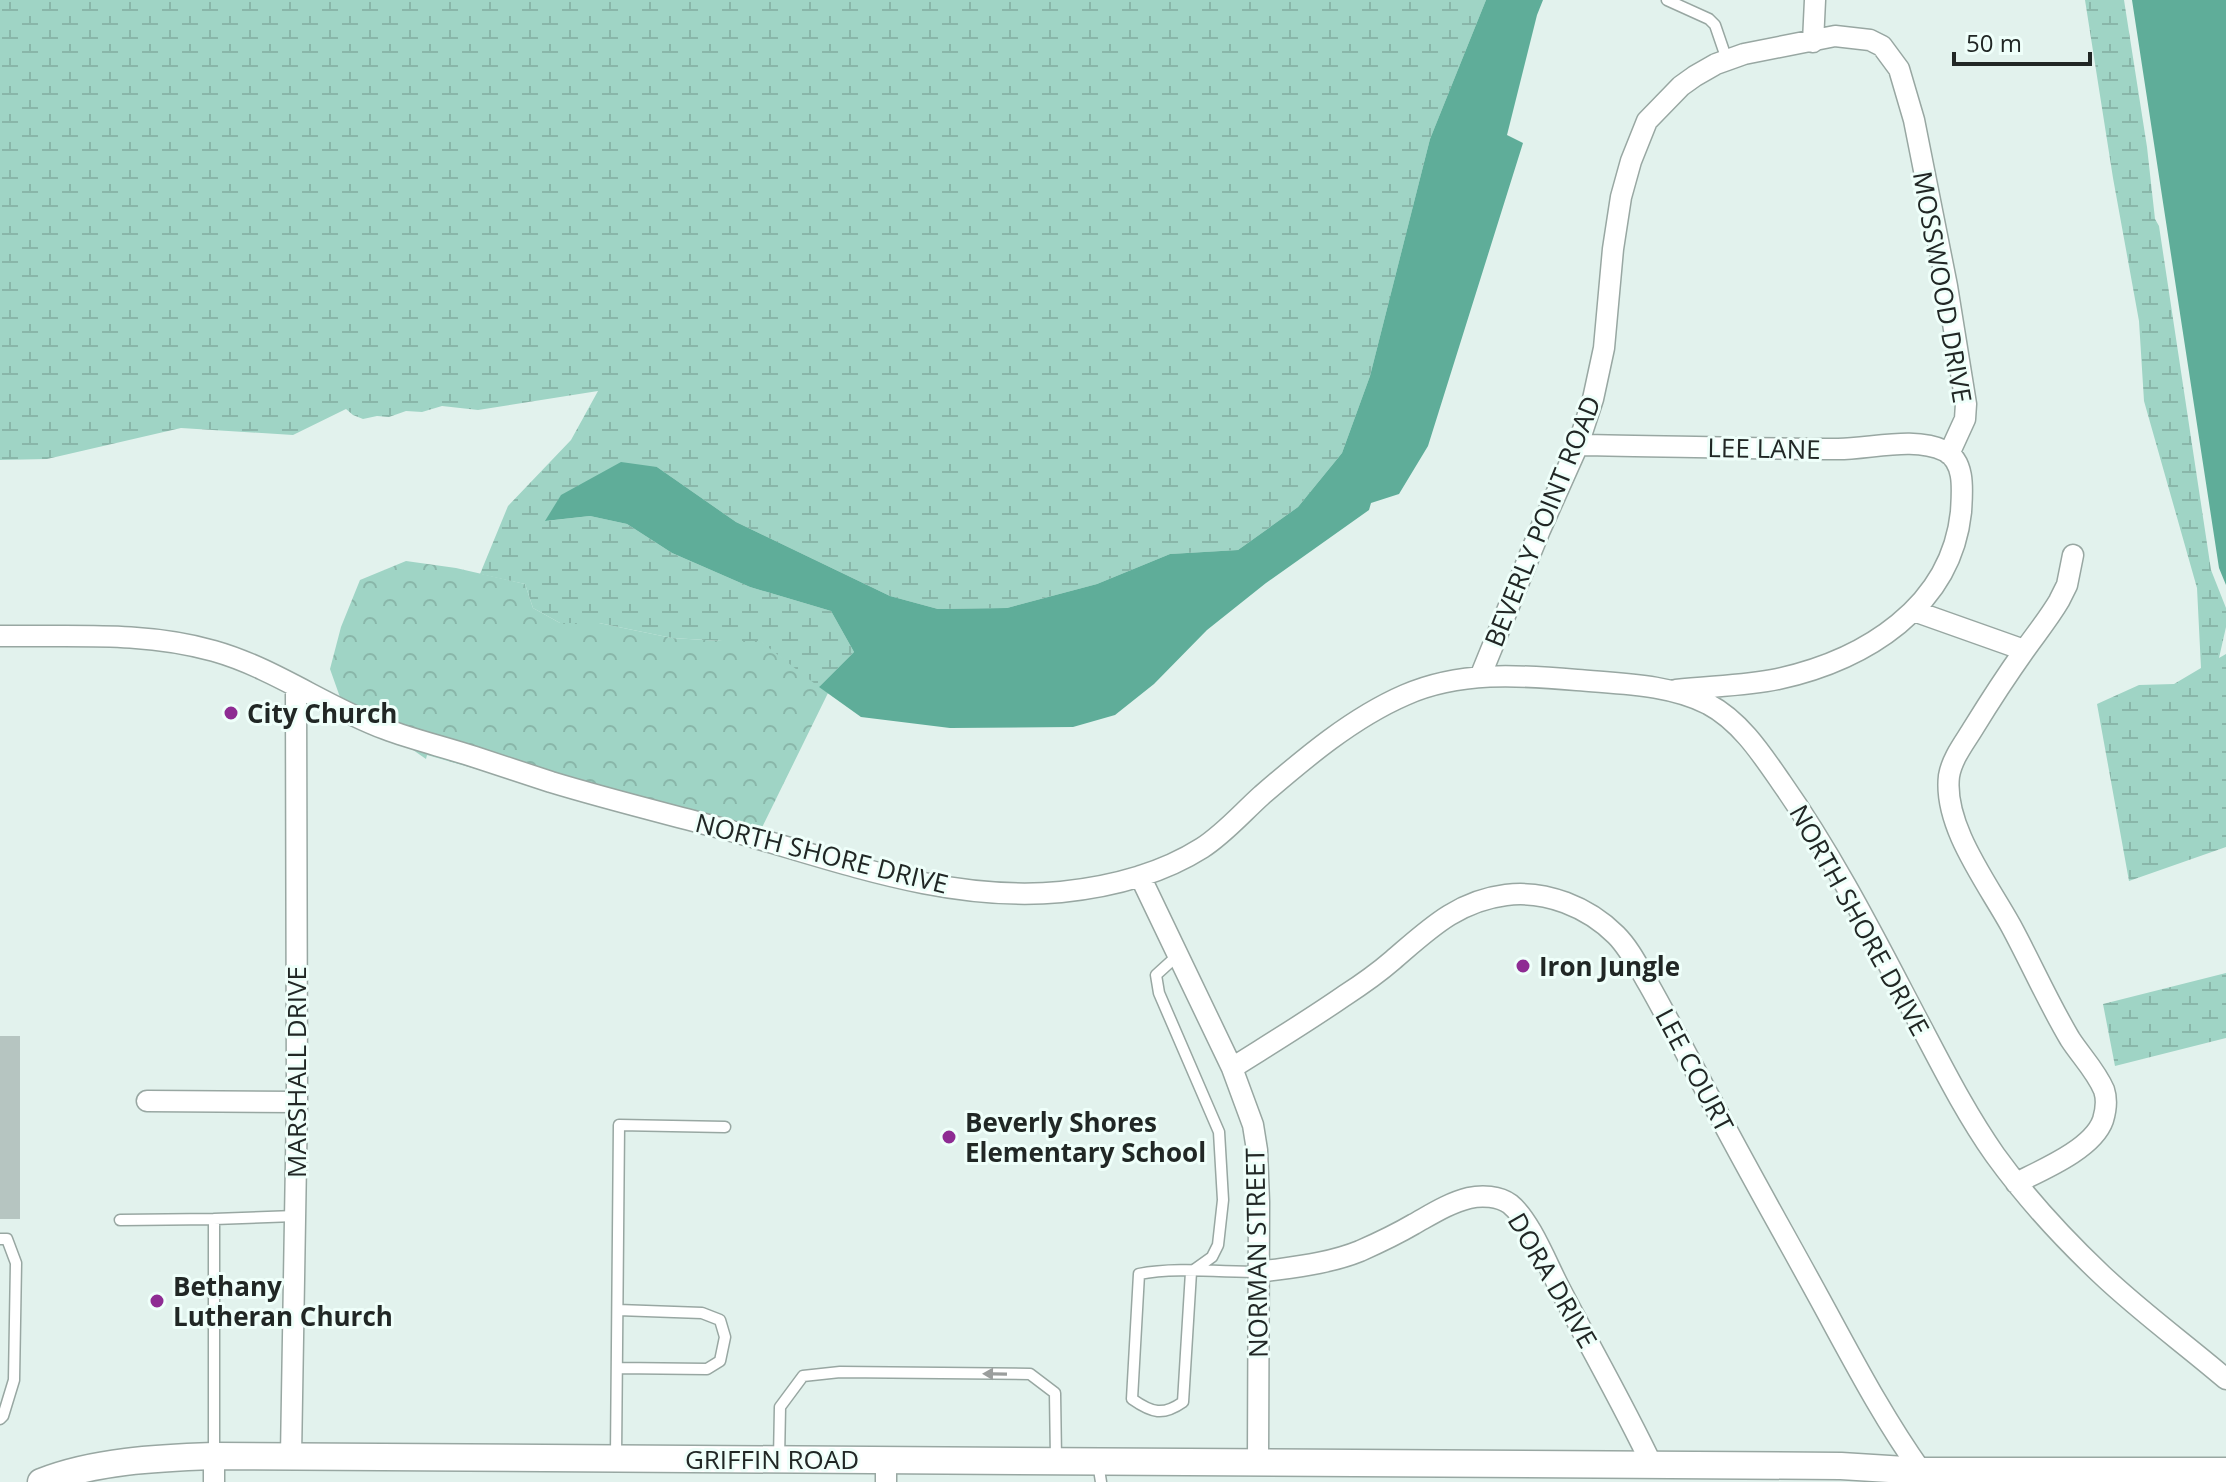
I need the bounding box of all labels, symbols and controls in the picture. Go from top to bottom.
scale bar [1954,16,2090,66]
text: 50 m [1966,26,2022,59]
street label: MOSSWOOD DRIVE [1905,168,1981,406]
street label: BEVERLY POINT ROAD [1475,390,1609,652]
street label: LEE LANE [1707,429,1821,467]
place label: City Church [247,695,397,731]
marker: City Church [222,704,240,722]
street label: NORTH SHORE DRIVE [1781,798,1939,1042]
street label: NORTH SHORE DRIVE [692,804,952,902]
place label: Iron Jungle [1539,948,1680,984]
marker: Iron Jungle [1514,957,1532,975]
street label: MARSHALL DRIVE [278,966,314,1178]
street label: LEE COURT [1647,1002,1743,1139]
place label: Beverly Shores Elementary School [965,1104,1206,1170]
marker: Beverly Shores Elementary School [940,1128,958,1146]
street label: NORMAN STREET [1236,1147,1276,1358]
street label: DORA DRIVE [1500,1206,1606,1354]
place label: Bethany Lutheran Church [173,1268,393,1334]
marker: Bethany Lutheran Church [148,1292,166,1310]
one-way arrow [982,1368,1007,1380]
street label: GRIFFIN ROAD [685,1441,859,1477]

